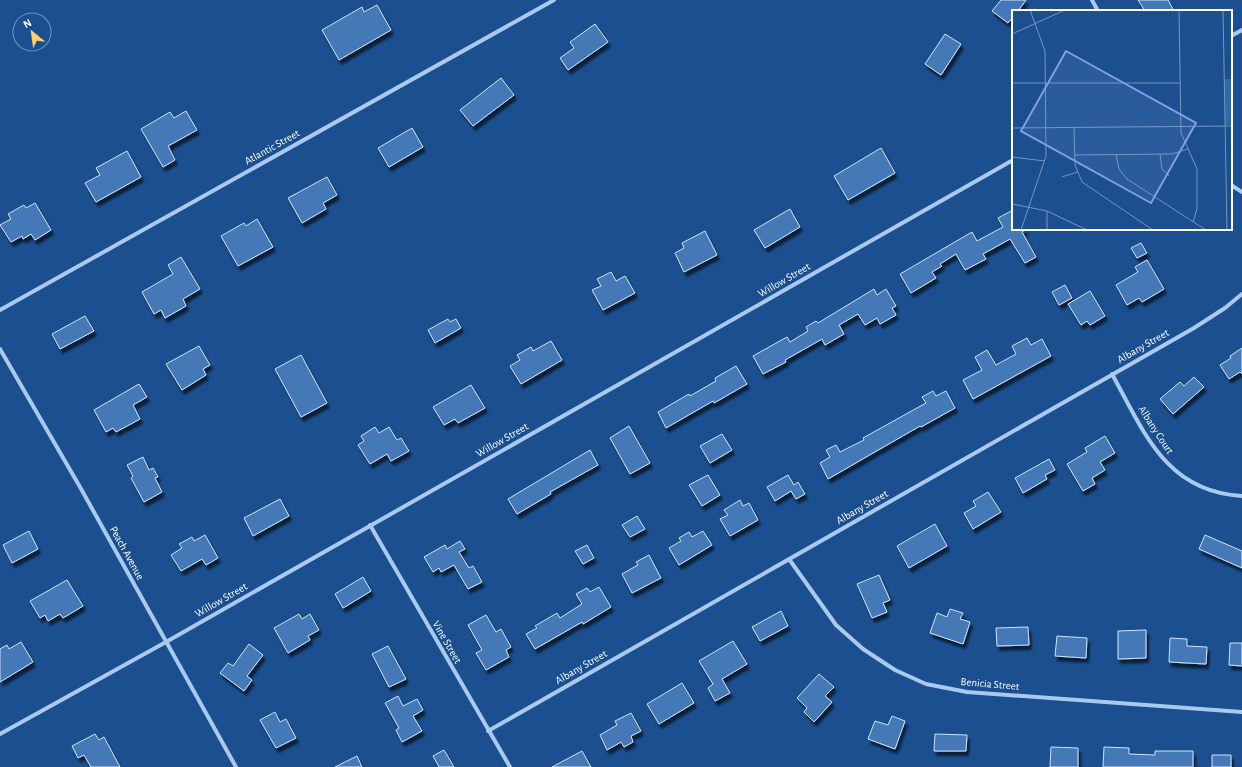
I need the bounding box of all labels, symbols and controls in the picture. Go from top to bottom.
inset map [1012,10,1232,230]
north arrow [12,12,52,52]
text: N [21,17,33,30]
street label: Atlantic Street [243,127,302,167]
street label: Willow Street [756,260,812,299]
street label: Albany Street [1115,327,1171,365]
street label: Albany Court [1136,404,1176,457]
street label: Willow Street [474,420,530,459]
street label: Albany Street [834,488,890,526]
street label: Peach Avenue [108,524,146,582]
street label: Willow Street [193,580,249,619]
street label: Vine Street [430,619,464,666]
street label: Albany Street [553,648,609,686]
street label: Benicia Street [960,676,1020,692]

